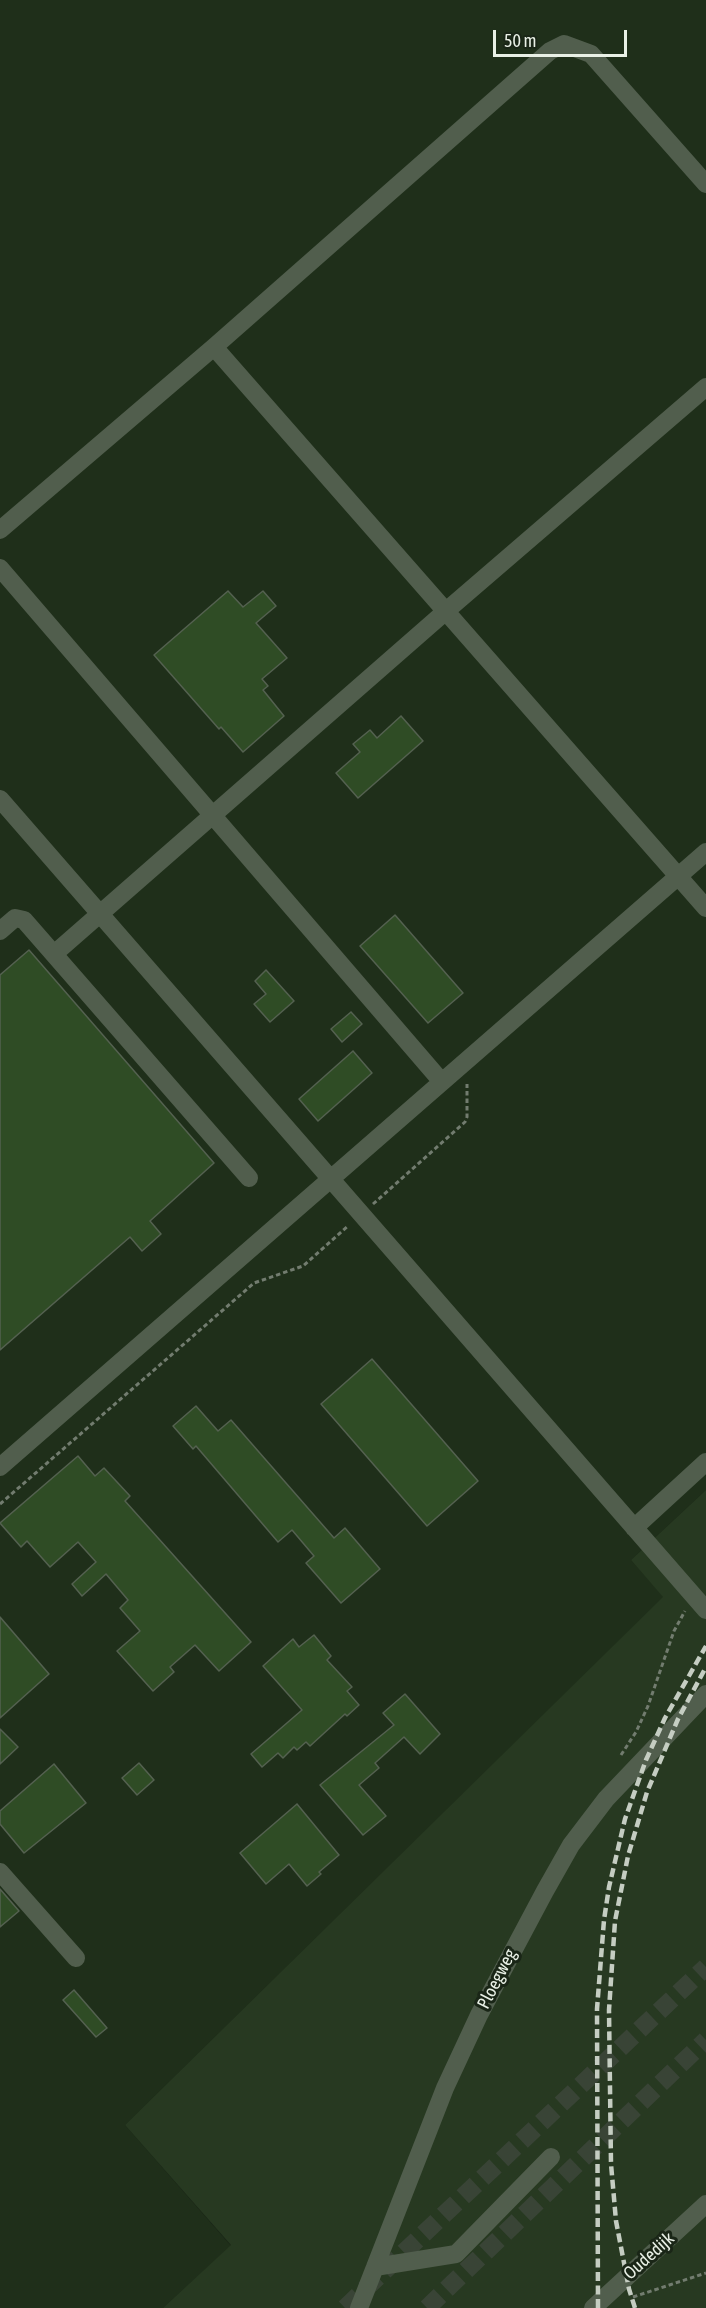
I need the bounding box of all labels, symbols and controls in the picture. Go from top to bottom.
scale bar [496,18,630,56]
text: 50 m [504,30,536,51]
street label: Ploegweg [473,1945,521,2013]
street label: Oudedijk [619,2228,679,2284]

